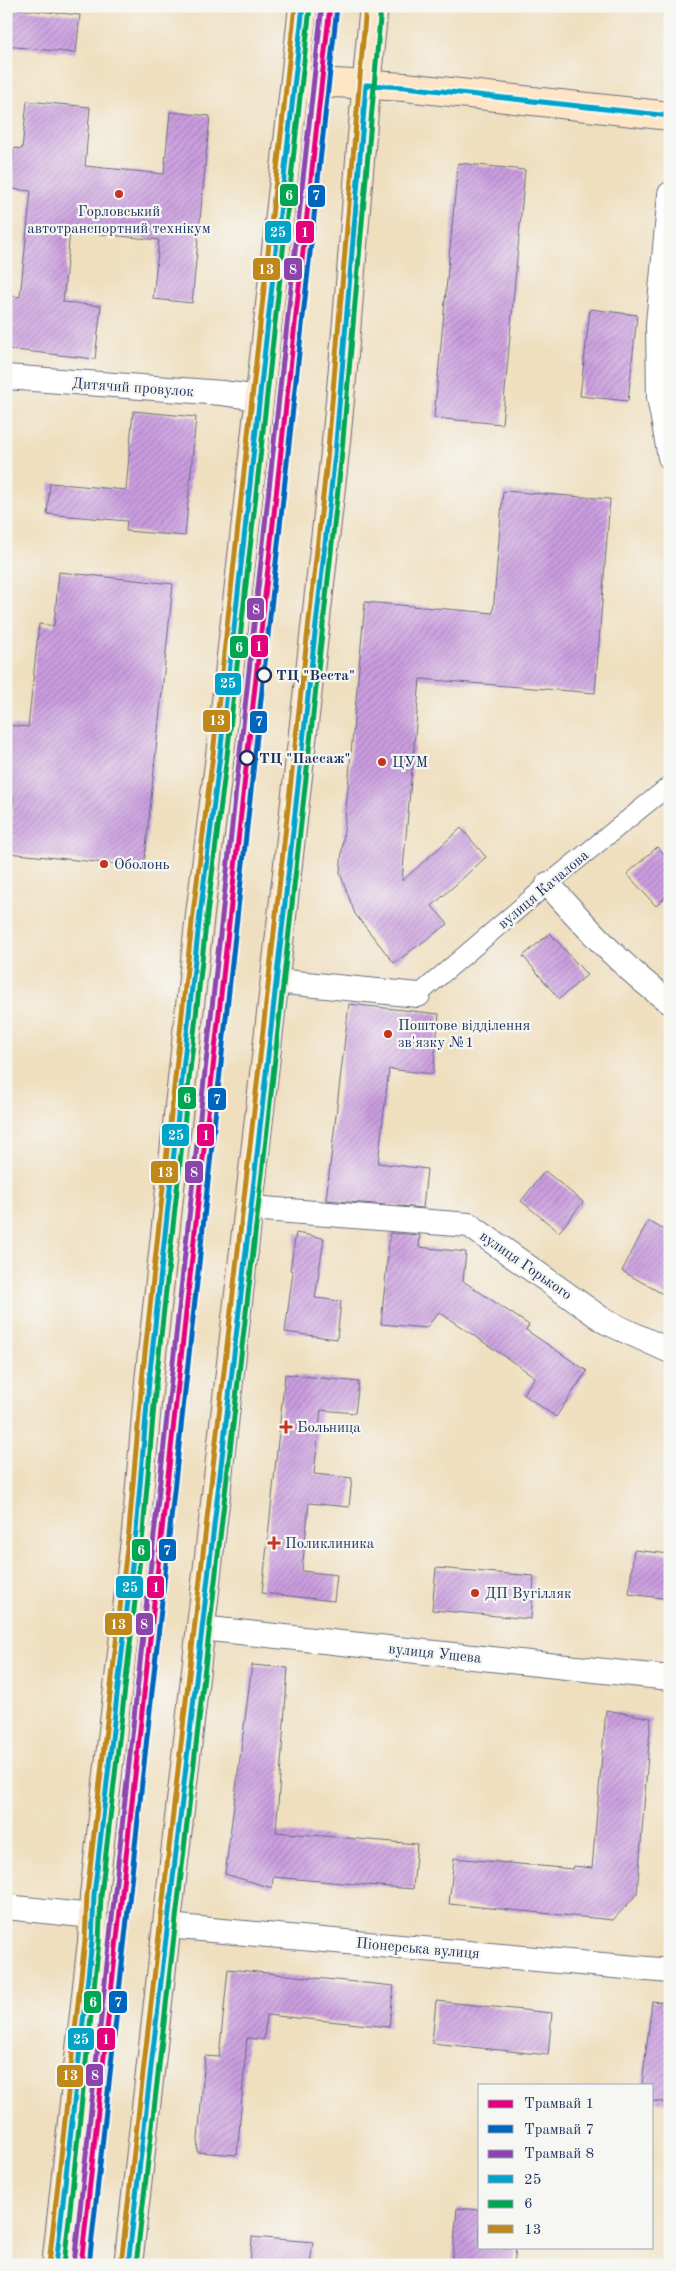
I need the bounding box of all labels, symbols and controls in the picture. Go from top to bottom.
line badge: 6 [279,183,299,207]
line badge: 7 [307,184,326,208]
marker: Горловський автотранспортний технікум [113,188,125,200]
text: 6 [285,189,293,203]
text: 7 [312,189,320,203]
place label: Горловський автотранспортний технікум [27,205,211,237]
line badge: 25 [264,220,292,244]
line badge: 1 [295,220,315,244]
text: 25 [270,226,286,240]
text: 1 [301,226,309,240]
line badge: 13 [252,257,281,281]
line badge: 8 [283,257,303,281]
text: 13 [258,263,274,277]
text: 8 [289,263,297,277]
street label: Дитячий провулок [71,377,195,400]
line badge: 8 [246,597,265,621]
text: 8 [252,603,260,617]
line badge: 1 [250,634,269,658]
line badge: 6 [229,635,249,659]
text: 1 [255,640,263,654]
text: 6 [235,641,243,655]
marker: ТЦ "Веста" [256,667,272,683]
place label: ТЦ "Веста" [276,669,355,684]
line badge: 25 [214,672,242,696]
text: 25 [220,677,236,691]
line badge: 13 [202,709,231,733]
line badge: 7 [249,710,268,734]
text: 13 [209,714,225,728]
text: 7 [255,715,263,729]
marker: ТЦ "Пассаж" [239,750,255,766]
place label: ТЦ "Пассаж" [259,752,350,767]
marker: ЦУМ [376,756,388,768]
place label: ЦУМ [392,756,428,771]
street label: вулиця Качалова [496,848,593,932]
marker: Оболонь [98,858,110,870]
place label: Оболонь [114,858,170,873]
place label: Поштове відділення зв'язку №1 [398,1019,530,1051]
marker: Поштове відділення зв'язку №1 [382,1028,394,1040]
line badge: 6 [177,1086,197,1110]
line badge: 7 [207,1087,227,1111]
text: 6 [183,1092,191,1106]
text: 7 [213,1093,221,1107]
line badge: 25 [161,1123,190,1147]
line badge: 1 [196,1123,215,1147]
text: 25 [168,1129,184,1143]
text: 1 [202,1129,210,1143]
line badge: 13 [150,1160,179,1184]
line badge: 8 [184,1160,204,1184]
text: 13 [157,1166,173,1180]
text: 8 [190,1166,198,1180]
street label: вулиця Горького [476,1229,574,1303]
marker: Больница [279,1420,293,1434]
place label: Больница [297,1421,361,1436]
marker: Поликлиника [267,1536,281,1550]
place label: Поликлиника [285,1537,375,1552]
line badge: 6 [131,1538,151,1562]
line badge: 7 [158,1538,177,1562]
text: 6 [137,1544,145,1558]
text: 7 [163,1544,171,1558]
line badge: 25 [115,1575,144,1599]
line badge: 1 [146,1575,165,1599]
text: 25 [122,1581,138,1595]
text: 1 [152,1581,160,1595]
marker: ДП Вугілляк [469,1587,481,1599]
place label: ДП Вугілляк [485,1587,572,1602]
line badge: 13 [104,1612,133,1636]
line badge: 8 [135,1612,154,1636]
text: 13 [110,1618,126,1632]
text: 8 [140,1618,148,1632]
street label: вулиця Ушева [388,1642,483,1667]
street label: Піонерська вулиця [355,1937,481,1962]
line badge: 6 [83,1990,102,2014]
line badge: 7 [108,1990,128,2014]
text: 6 [89,1996,97,2010]
text: 7 [114,1996,122,2010]
line badge: 25 [67,2027,95,2051]
line badge: 1 [96,2027,116,2051]
text: 25 [73,2033,89,2047]
text: 1 [102,2033,110,2047]
line badge: 8 [85,2063,104,2087]
line badge: 13 [56,2064,84,2088]
text: 13 [62,2069,78,2083]
text: 8 [91,2069,99,2083]
legend [478,2084,654,2248]
text: Трамвай 1 [524,2097,594,2112]
text: Трамвай 7 [524,2123,594,2138]
text: Трамвай 8 [524,2147,594,2162]
text: 25 [524,2173,541,2188]
text: 6 [524,2197,533,2212]
text: 13 [524,2223,541,2238]

